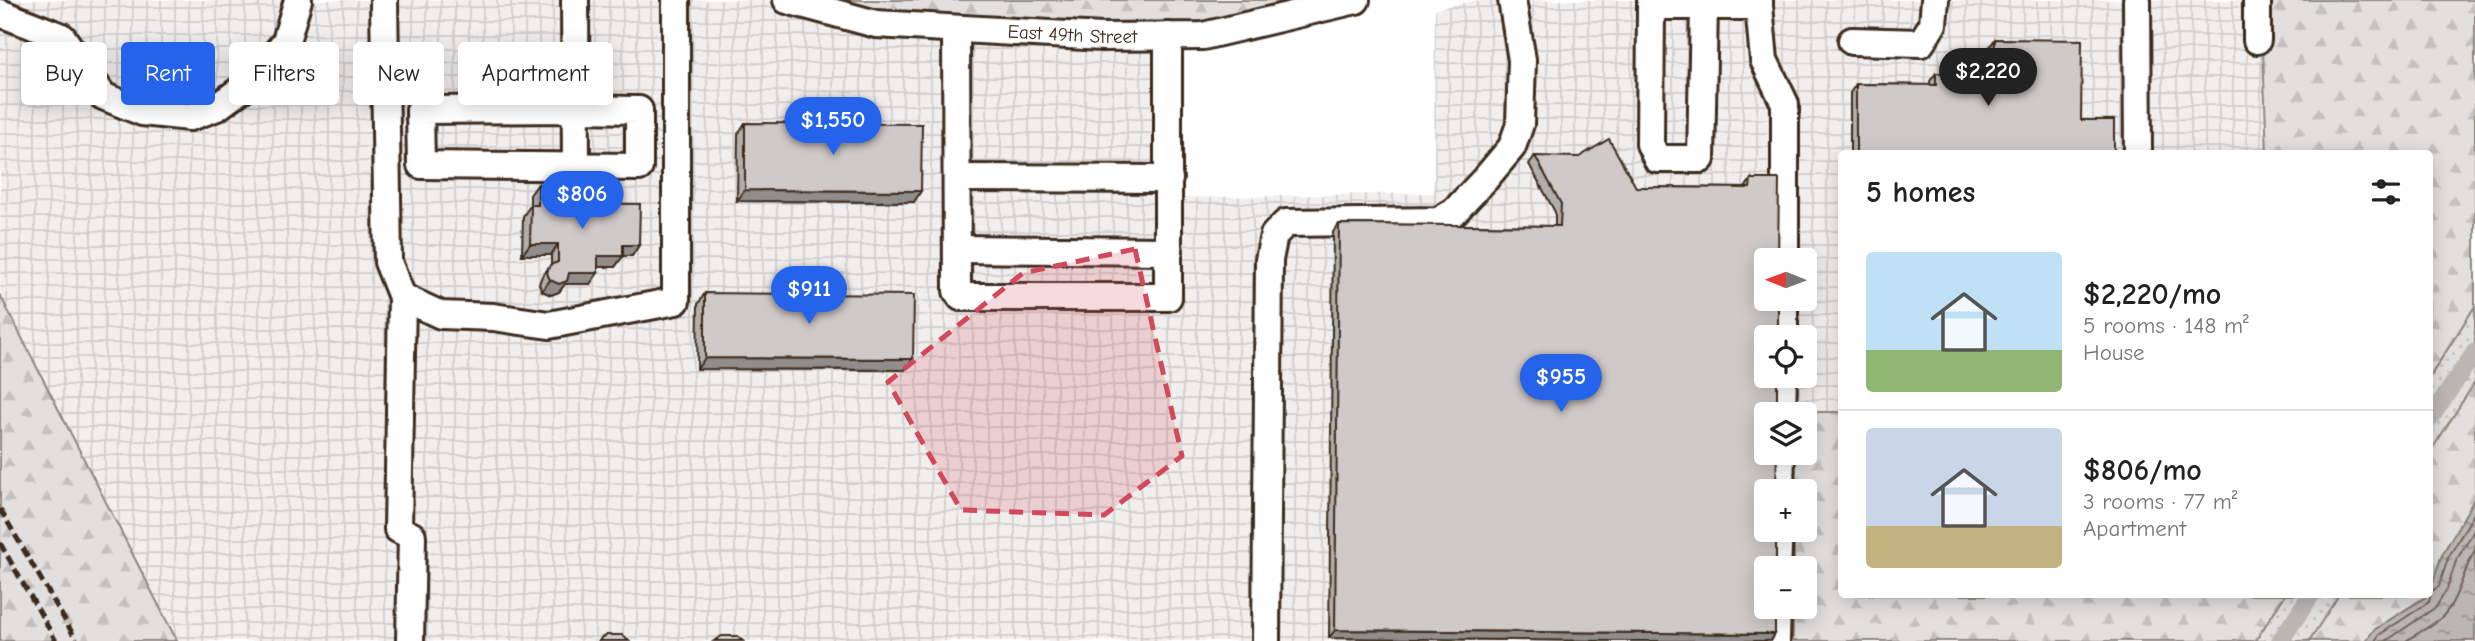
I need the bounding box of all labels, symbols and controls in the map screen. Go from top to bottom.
street label: East 49th Street [1007,21,1138,48]
chip: Buy [21,42,107,105]
chip: Rent [121,42,215,105]
chip: Filters [229,42,339,105]
chip: New [353,42,444,105]
chip: Apartment [458,42,613,105]
pin: $2,220 [1931,48,2045,108]
text: $2,220 [1955,57,2021,84]
pin: $1,550 [776,97,890,157]
text: $1,550 [801,106,865,133]
pin: $806 [541,172,623,231]
icon: filters [2367,173,2405,211]
text: 5 homes [1866,175,1975,210]
text: $806 [557,180,607,207]
north arrow [1754,248,1816,312]
map controls [1754,248,1817,619]
pin: $911 [768,266,850,326]
text: $911 [787,275,831,302]
text: $2,220/mo [2083,277,2221,312]
icon: home [1922,280,2006,364]
text: 5 rooms · 148 m² [2083,312,2249,339]
button: locate [1754,325,1817,388]
text: House [2083,339,2145,366]
pin: $955 [1520,354,1602,414]
text: $955 [1536,363,1586,390]
button: layers [1754,402,1817,465]
text: $806/mo [2083,453,2202,488]
icon: home [1922,456,2006,540]
button: + [1754,479,1817,542]
text: 3 rooms · 77 m² [2083,488,2238,515]
text: Apartment [2083,515,2186,542]
button: − [1754,556,1817,619]

